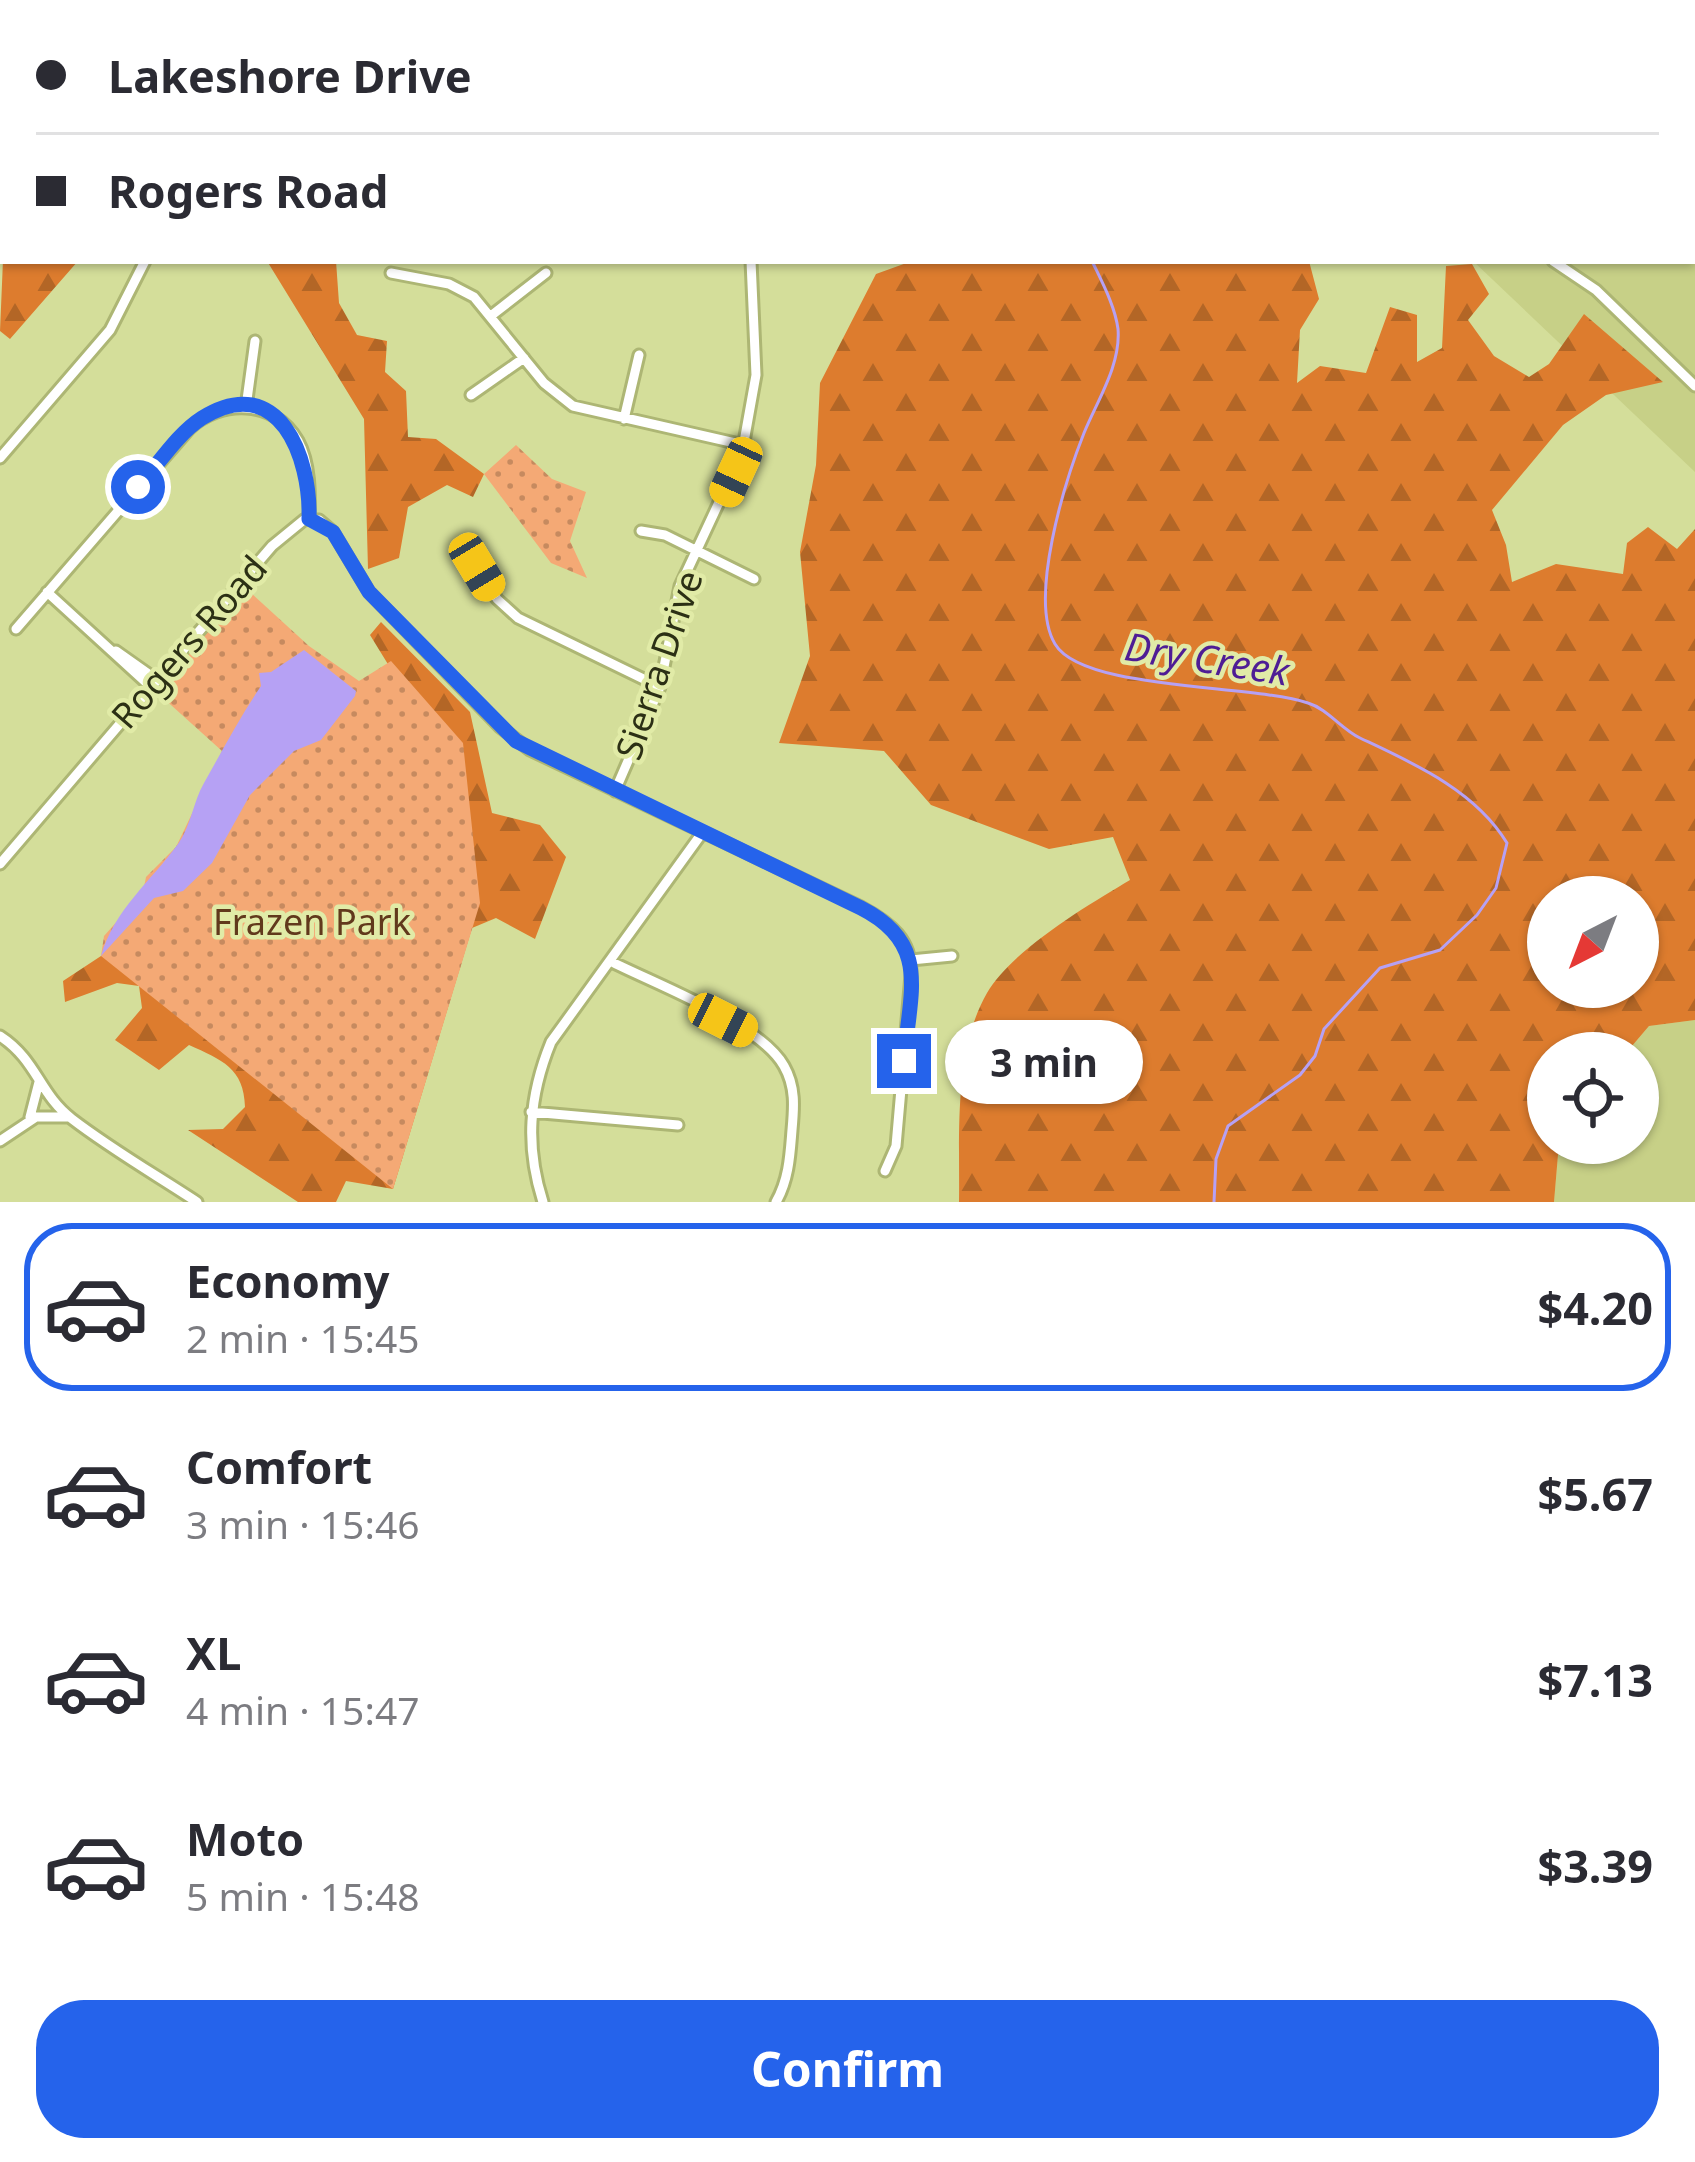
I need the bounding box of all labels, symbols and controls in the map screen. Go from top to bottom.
text: Lakeshore Drive [108,45,472,106]
text: Rogers Road [108,160,388,221]
car [704,432,768,512]
route start [111,460,165,514]
car [443,527,511,607]
street label: Rogers Road [100,545,278,739]
street label: Sierra Drive [603,564,714,766]
water label: Dry Creek [1121,618,1295,697]
north arrow [1527,876,1659,1008]
map controls [1527,876,1659,1164]
park label: Frazen Park [213,897,411,946]
car [683,988,763,1052]
callout: 3 min [946,1019,1144,1103]
button: locate [1527,1032,1659,1164]
route end [877,1034,931,1088]
text: 3 min [990,1035,1098,1088]
text: Economy [186,1250,390,1311]
icon: car [42,1253,150,1361]
text: $4.20 [1537,1277,1653,1338]
text: 2 min · 15:45 [186,1311,420,1364]
text: Comfort [186,1436,372,1497]
icon: car [42,1439,150,1547]
text: $5.67 [1537,1463,1653,1524]
text: 3 min · 15:46 [186,1497,420,1550]
text: XL [186,1622,241,1683]
icon: car [42,1625,150,1733]
text: $7.13 [1537,1649,1653,1710]
text: 4 min · 15:47 [186,1683,420,1736]
text: Moto [186,1808,304,1869]
icon: car [42,1811,150,1919]
text: $3.39 [1537,1835,1653,1896]
text: 5 min · 15:48 [186,1869,420,1922]
button: Confirm [36,2000,1659,2138]

